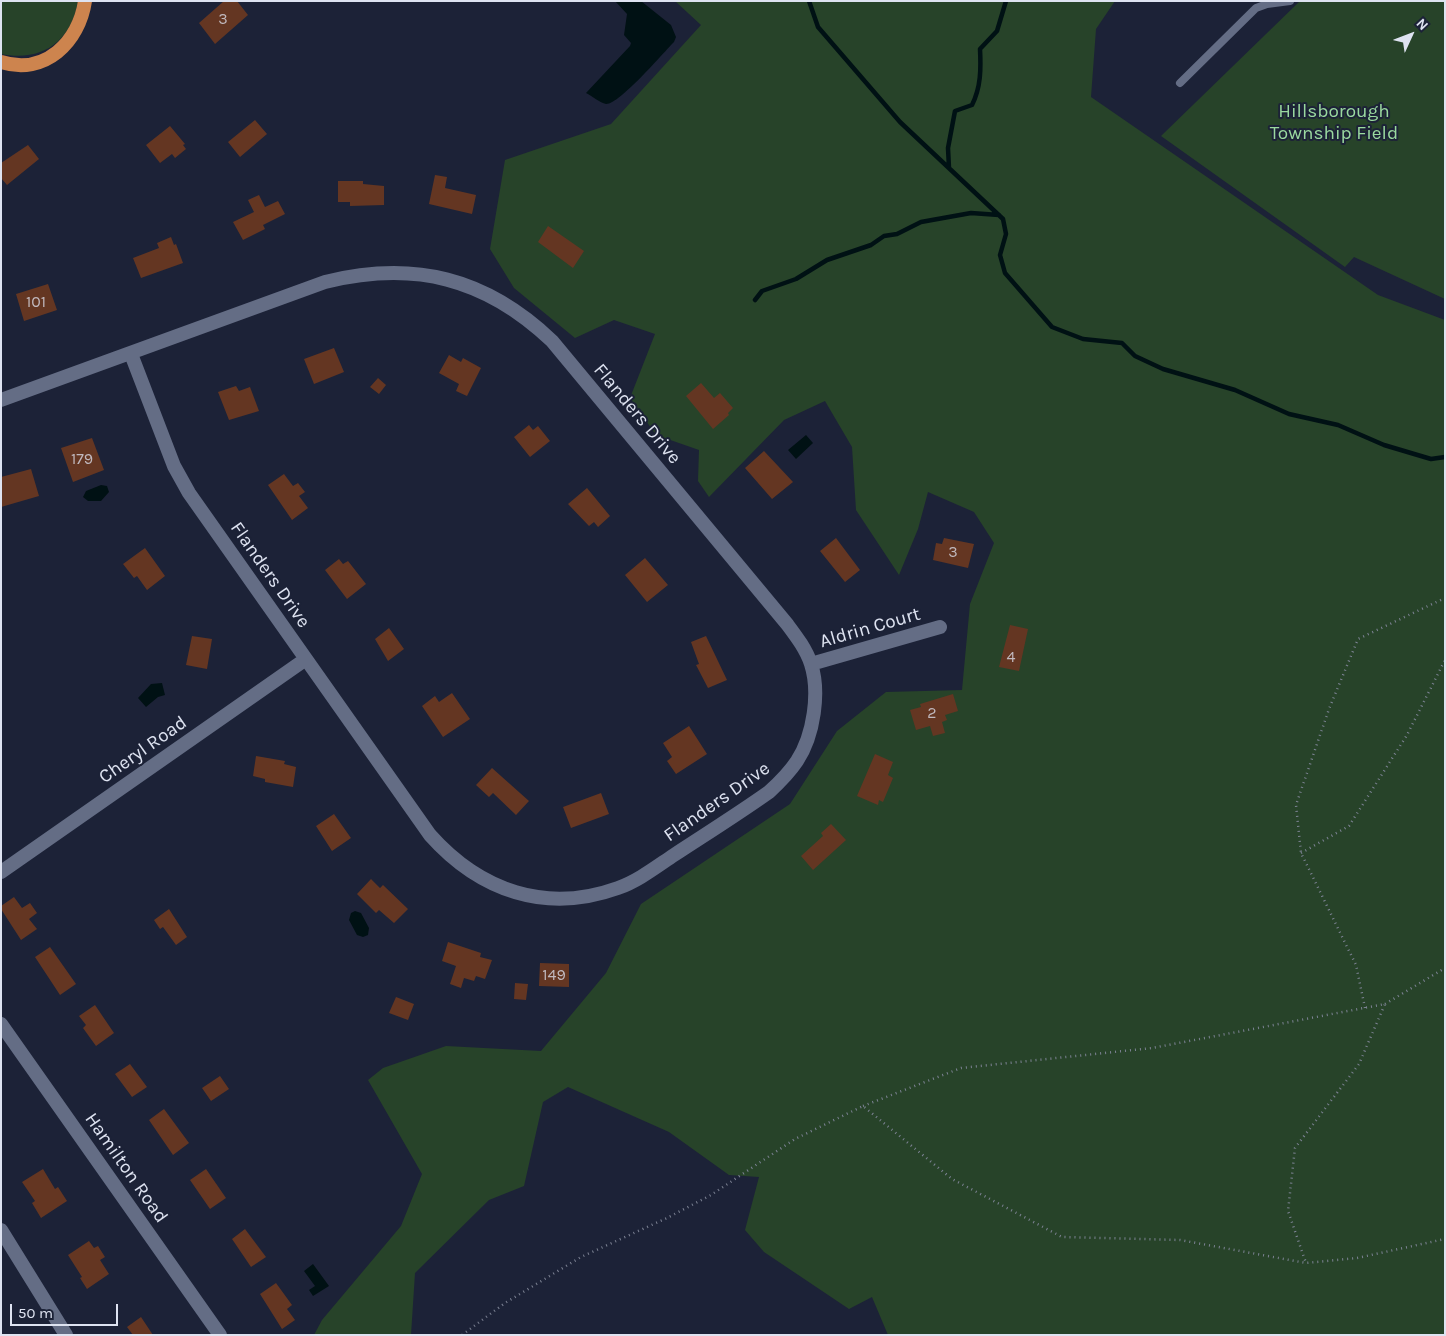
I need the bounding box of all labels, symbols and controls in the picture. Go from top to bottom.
house number: 3 [218,9,228,29]
north arrow [1386,10,1436,60]
text: N [1413,15,1432,34]
park label: Hillsborough Township Field [1270,101,1398,145]
house number: 101 [26,292,46,312]
street label: Flanders Drive [588,359,686,469]
house number: 179 [71,449,93,469]
street label: Flanders Drive [225,518,315,632]
house number: 3 [948,542,958,562]
street label: Aldrin Court [817,603,923,653]
house number: 4 [1007,647,1015,667]
house number: 2 [927,703,937,723]
street label: Cheryl Road [95,711,191,789]
street label: Flanders Drive [660,757,774,847]
house number: 149 [542,965,566,985]
street label: Hamilton Road [80,1109,172,1227]
scale bar [12,1294,120,1326]
text: 50 m [18,1304,53,1322]

